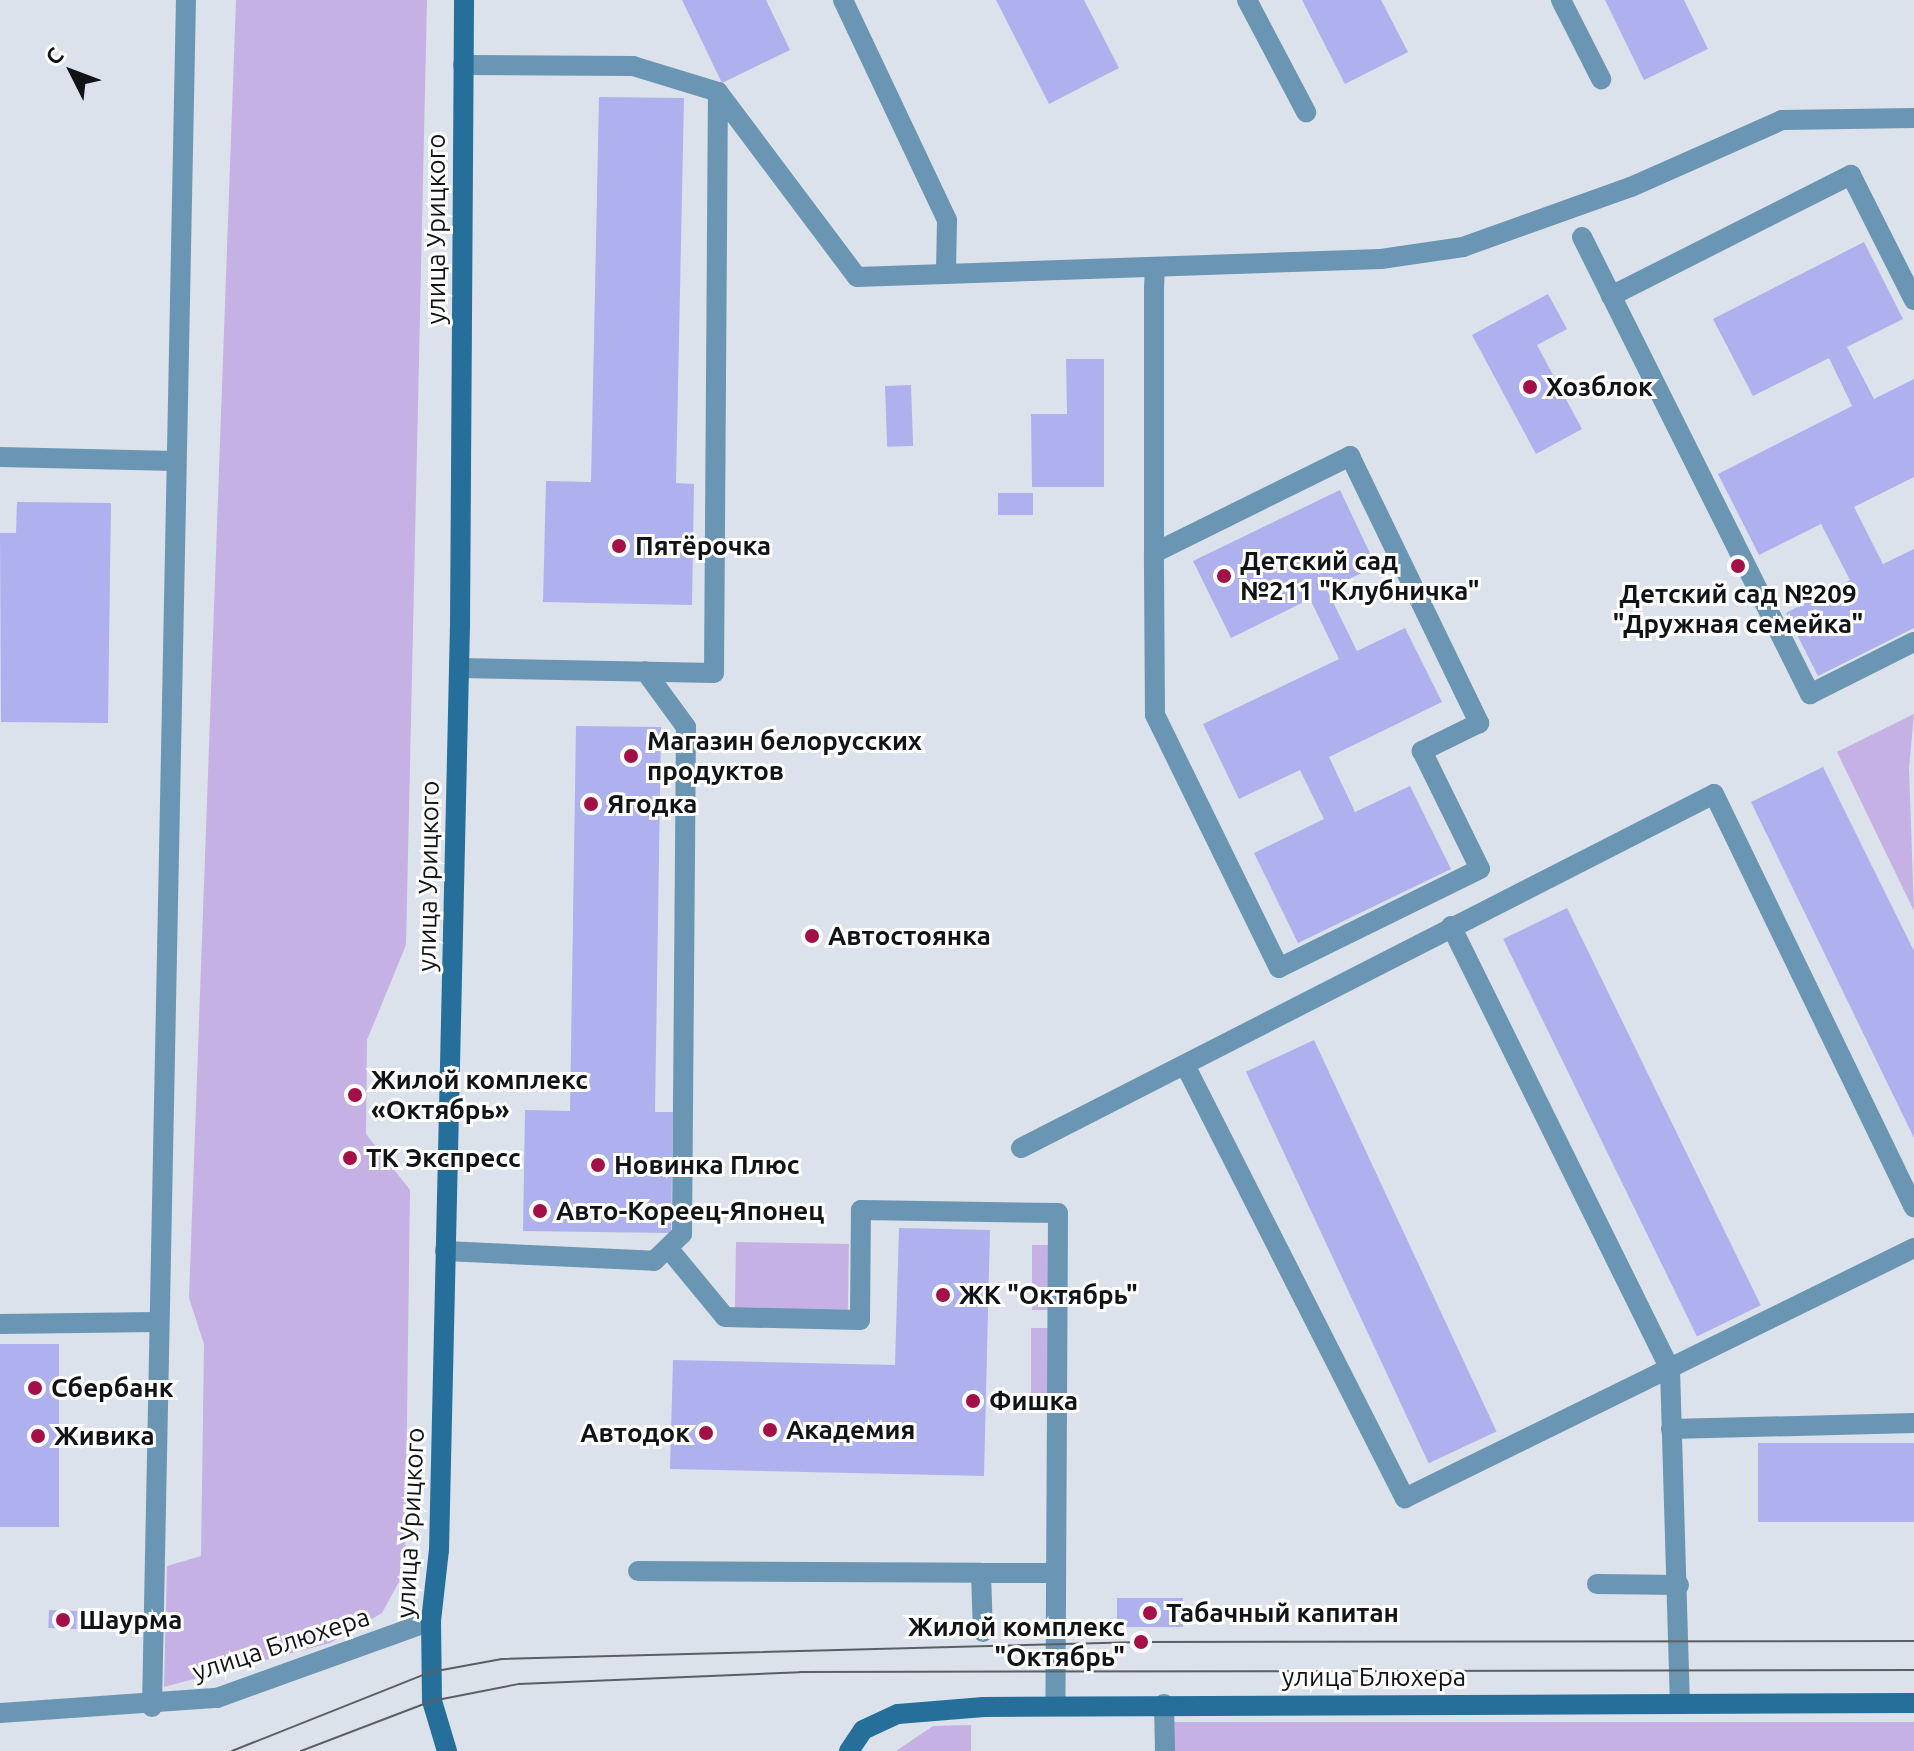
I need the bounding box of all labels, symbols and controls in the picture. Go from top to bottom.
north arrow [32,32,112,112]
text: С [40,42,68,69]
street label: улица Урицкого [420,134,452,324]
place label: Хозблок [1546,371,1653,403]
marker: Хозблок [1521,378,1539,396]
place label: Пятёрочка [635,530,771,562]
marker: Пятёрочка [610,537,628,555]
place label: Детский сад №211 "Клубничка" [1240,545,1480,606]
marker: Детский сад №209 "Дружная семейка" [1729,557,1747,575]
marker: Детский сад №211 "Клубничка" [1215,567,1233,585]
place label: Детский сад №209 "Дружная семейка" [1613,578,1863,640]
place label: Магазин белорусских продуктов [647,725,922,786]
marker: Магазин белорусских продуктов [622,747,640,765]
street label: улица Урицкого [411,780,445,972]
place label: Ягодка [607,788,697,820]
marker: Ягодка [582,795,600,813]
place label: Автостоянка [828,920,991,952]
marker: Автостоянка [803,927,821,945]
place label: Жилой комплекс «Октябрь» [371,1064,588,1126]
marker: Жилой комплекс «Октябрь» [346,1086,364,1104]
place label: ТК Экспресс [366,1142,521,1174]
marker: ТК Экспресс [341,1149,359,1167]
place label: Новинка Плюс [614,1149,800,1181]
marker: Новинка Плюс [589,1156,607,1174]
place label: Авто-Кореец-Японец [556,1195,824,1227]
marker: Авто-Кореец-Японец [531,1202,549,1220]
place label: ЖК "Октябрь" [959,1279,1138,1311]
marker: ЖК "Октябрь" [934,1286,952,1304]
place label: Сбербанк [51,1372,173,1404]
marker: Сбербанк [26,1379,44,1397]
place label: Фишка [989,1385,1078,1417]
marker: Фишка [964,1392,982,1410]
place label: Академия [786,1414,915,1446]
place label: Автодок [580,1417,690,1449]
place label: Живика [54,1420,155,1452]
marker: Академия [761,1421,779,1439]
marker: Автодок [697,1424,715,1442]
marker: Живика [29,1427,47,1445]
street label: улица Урицкого [389,1427,431,1619]
place label: Табачный капитан [1166,1597,1399,1629]
street label: улица Блюхера [188,1601,374,1687]
place label: Шаурма [79,1604,182,1636]
marker: Табачный капитан [1141,1604,1159,1622]
marker: Шаурма [54,1611,72,1629]
place label: Жилой комплекс "Октябрь" [908,1611,1125,1672]
marker: Жилой комплекс "Октябрь" [1132,1633,1150,1651]
street label: улица Блюхера [1282,1661,1466,1693]

